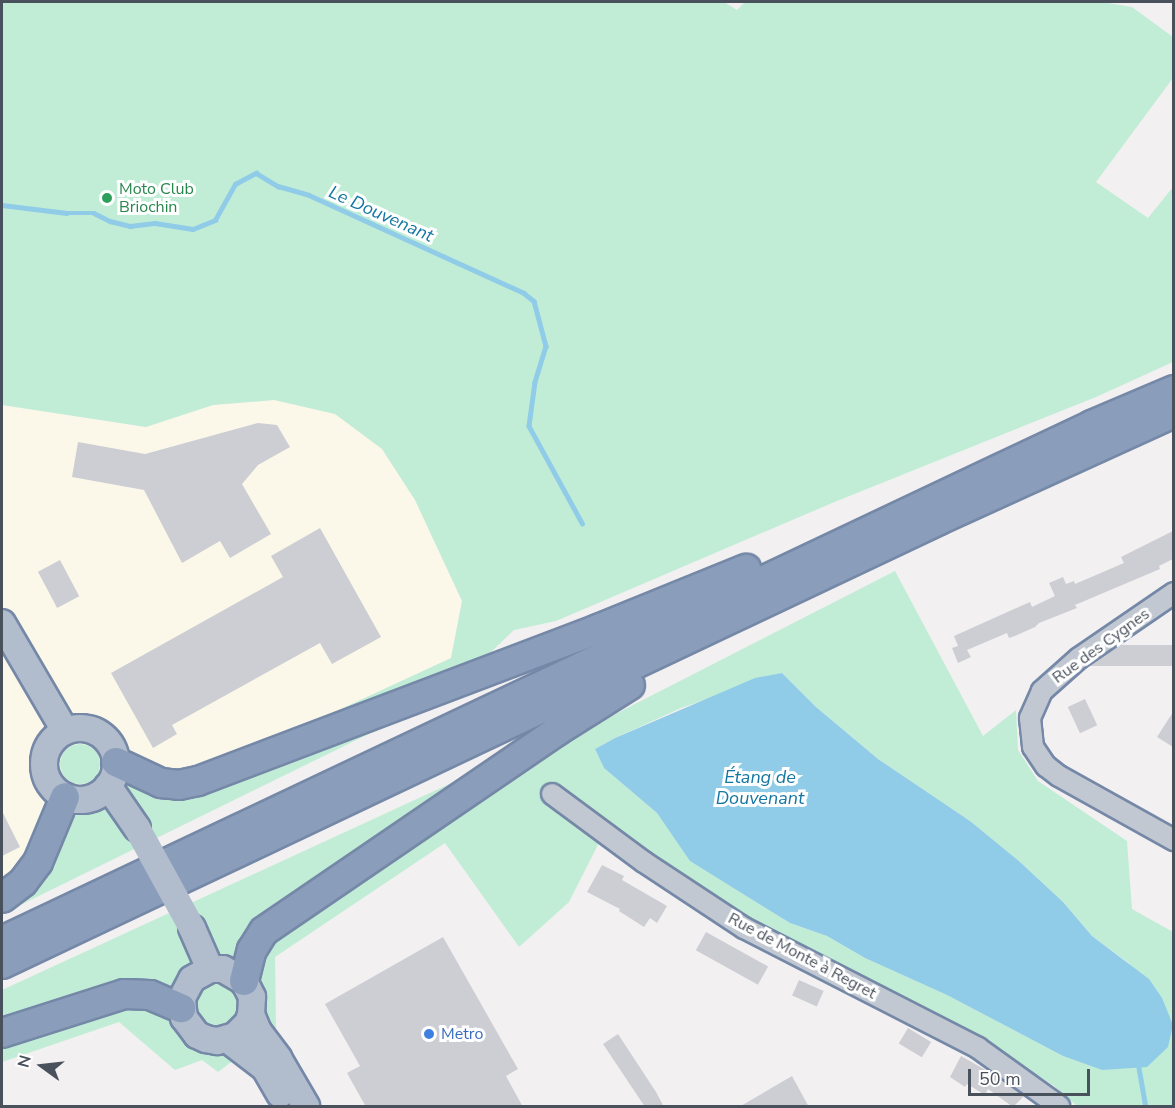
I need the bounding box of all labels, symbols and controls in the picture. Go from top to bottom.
place label: Moto Club Briochin [119,179,194,217]
water label: Le Douvenant [325,181,437,247]
marker: Moto Club Briochin [100,191,114,205]
street label: Rue des Cygnes [1049,604,1153,688]
water label: Étang de Douvenant [716,767,804,810]
street label: Rue de Monte à Regret [725,909,879,1003]
place label: Metro [441,1024,483,1044]
marker: Metro [422,1027,436,1041]
north arrow [12,1036,72,1096]
text: N [12,1053,37,1070]
scale bar [971,1057,1092,1095]
text: 50 m [979,1067,1021,1091]

